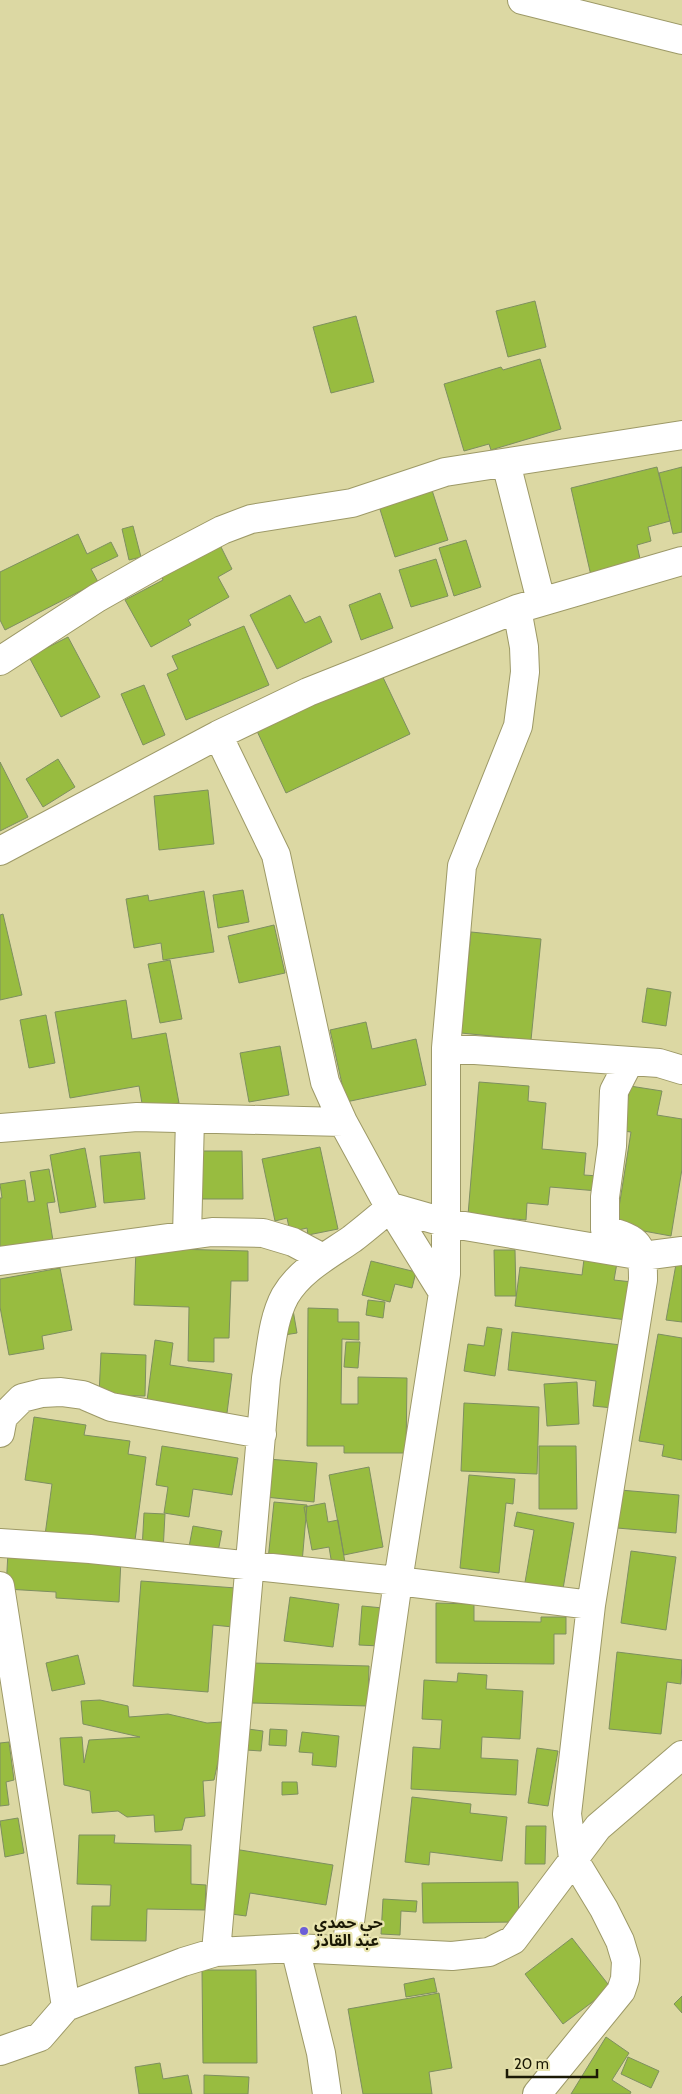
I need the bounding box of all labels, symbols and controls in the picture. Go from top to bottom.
place label: حي حمدي عبد القادر [313,1913,383,1950]
marker: حي حمدي عبد القادر [298,1925,310,1937]
scale bar [507,2046,597,2078]
text: 20 m [514,2055,549,2073]

